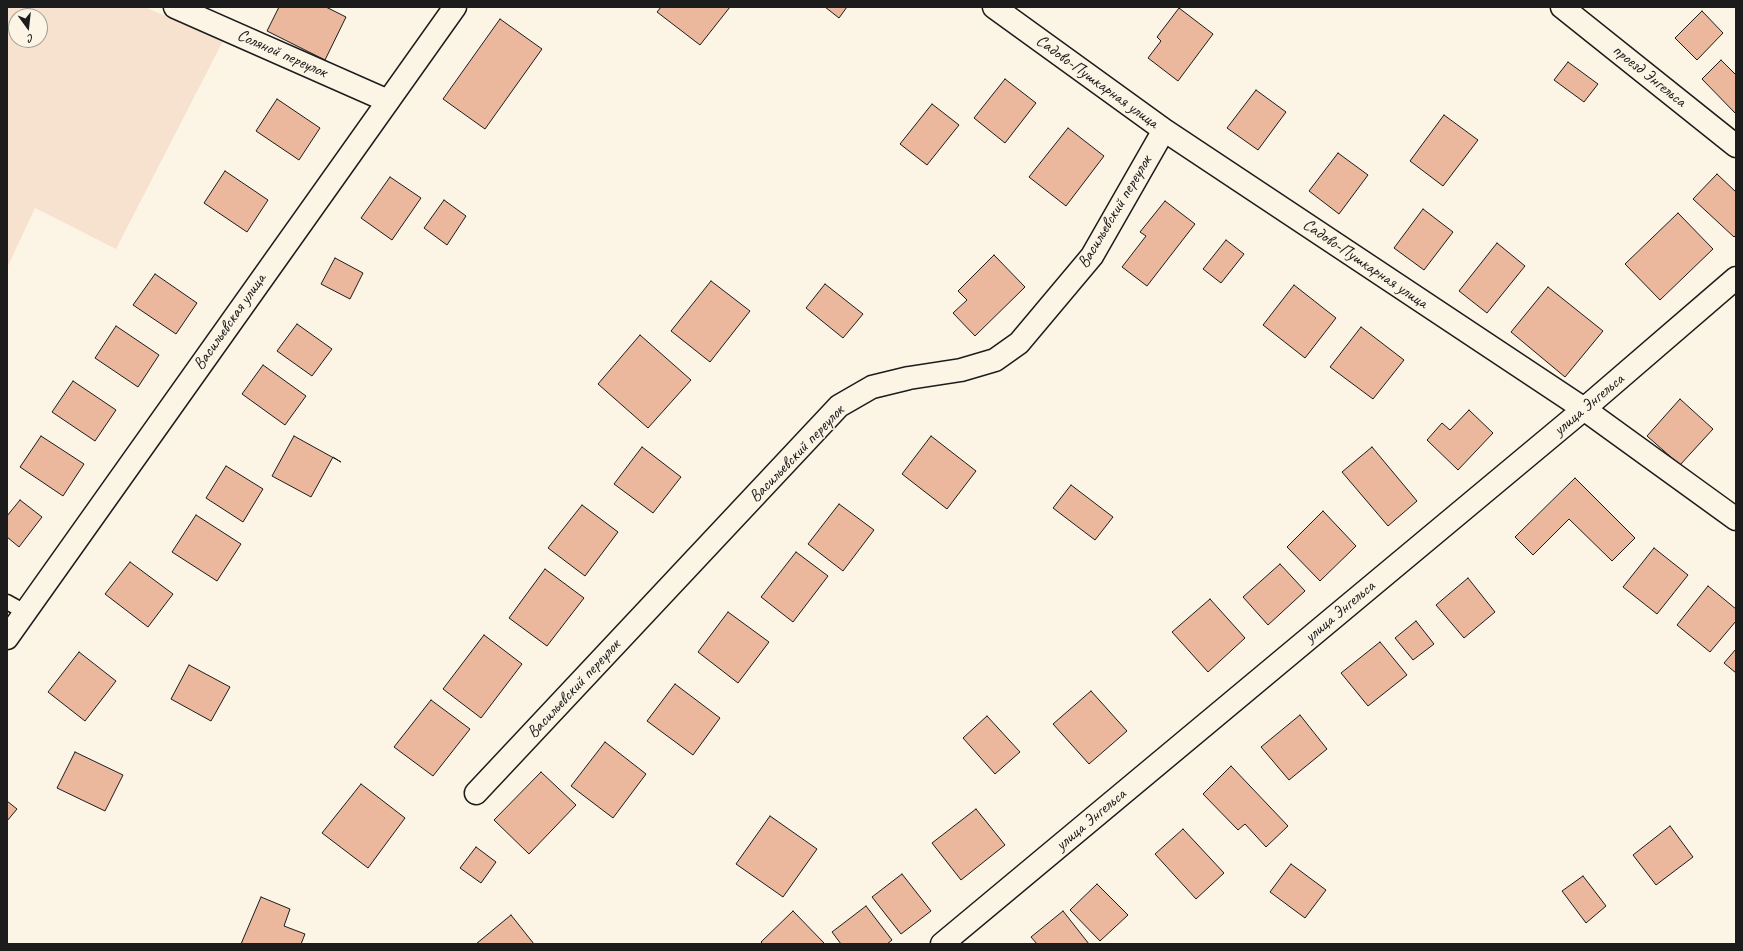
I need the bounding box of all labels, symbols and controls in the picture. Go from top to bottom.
north arrow [8,8,48,48]
street label: Соляной переулок [234,25,330,83]
text: С [26,31,35,46]
street label: Садово-Пушкарная улица [1032,31,1162,133]
street label: проезд Энгельса [1608,40,1690,112]
street label: Васильевский переулок [1073,152,1157,272]
street label: Садово-Пушкарная улица [1299,215,1431,313]
street label: Васильевская улица [189,270,271,374]
street label: улица Энгельса [1549,370,1629,440]
street label: Васильевский переулок [745,401,849,507]
street label: улица Энгельса [1300,577,1380,647]
street label: Васильевский переулок [523,635,625,743]
street label: улица Энгельса [1051,785,1131,855]

